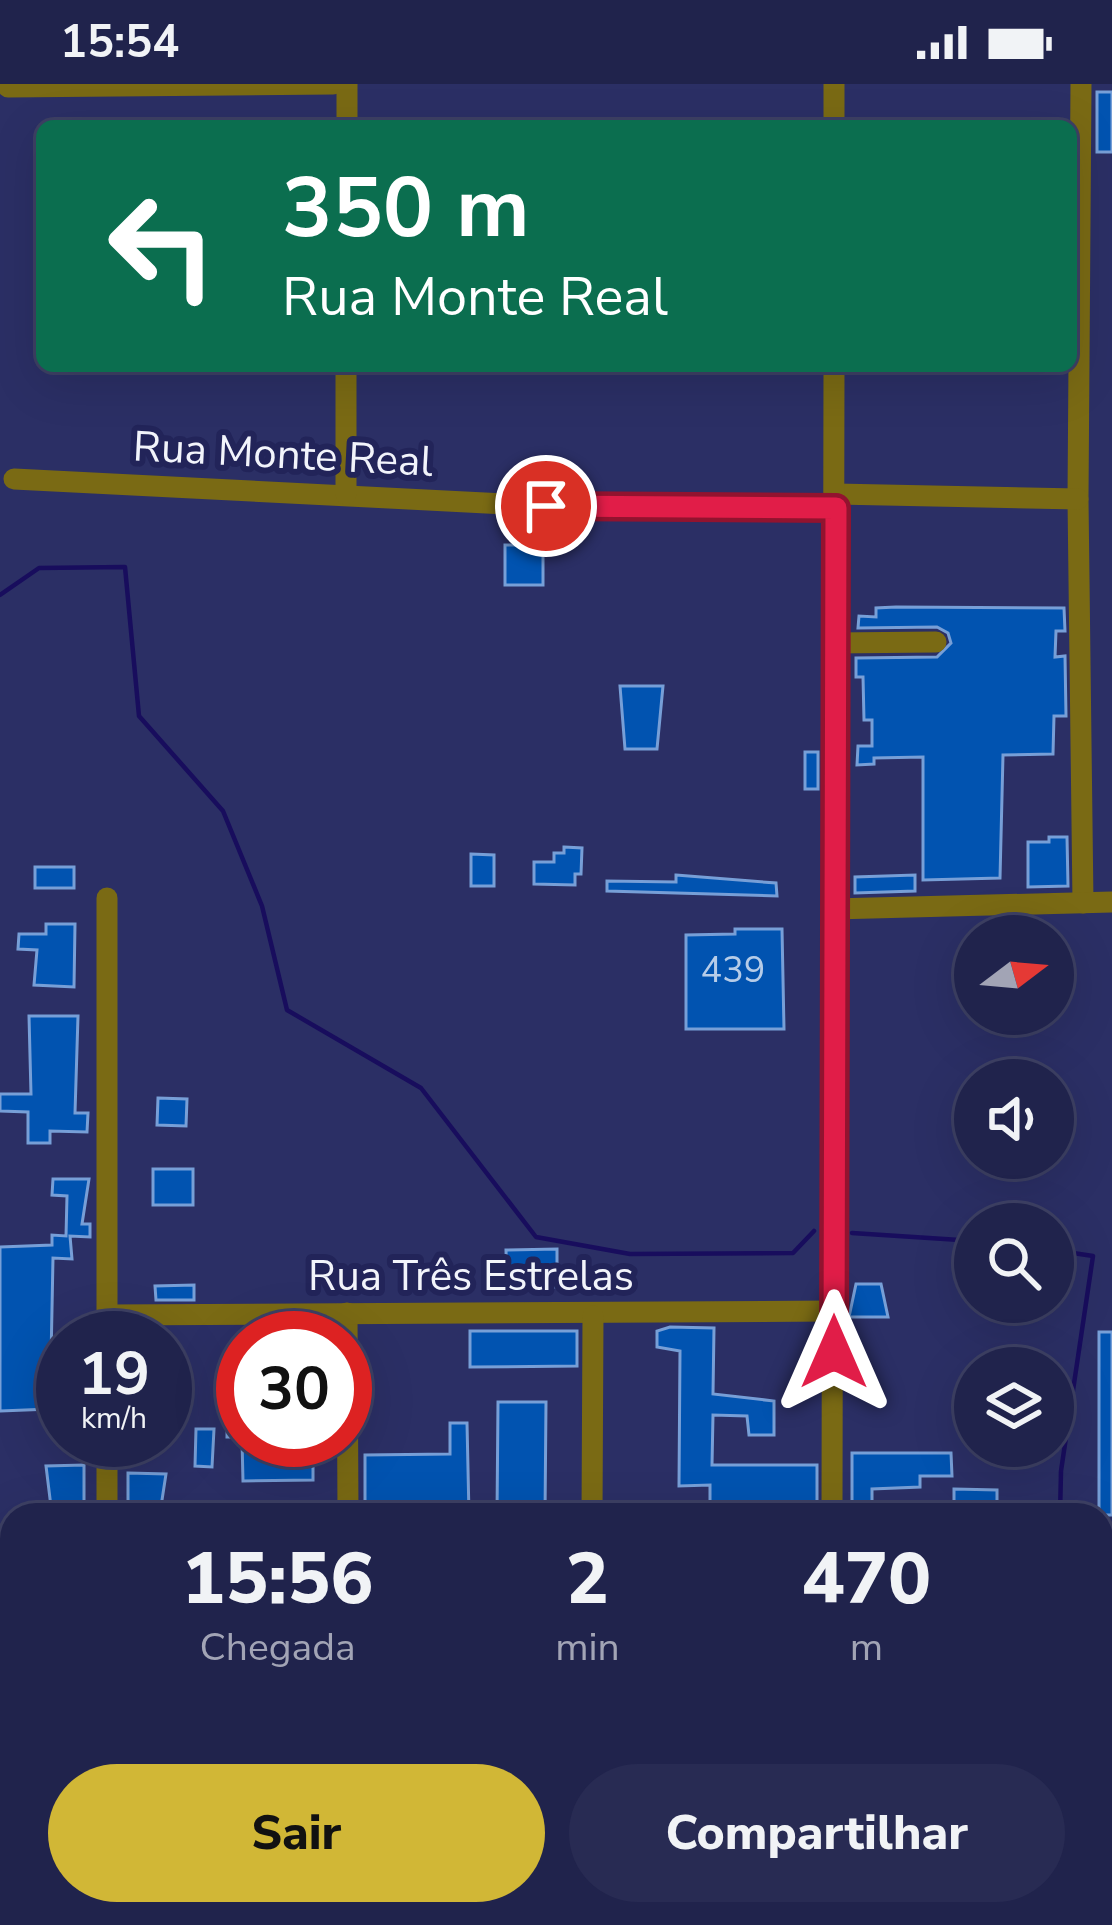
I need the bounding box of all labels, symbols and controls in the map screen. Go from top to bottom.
text: 15:54 [60,12,179,73]
text: 350 m [282,151,530,266]
icon: left [84,168,240,324]
text: Rua Monte Real [282,260,668,334]
street label: Rua Monte Real [132,418,435,491]
pin [495,455,597,557]
icon: arrive [513,473,579,539]
north arrow [954,915,1074,1035]
map controls [954,915,1074,1467]
house number: 439 [701,946,765,995]
button: sound [954,1059,1074,1179]
button: search [954,1203,1074,1323]
street label: Rua Três Estrelas [308,1248,634,1305]
position arrow [771,1289,897,1415]
speed limit sign: 30 [216,1311,372,1467]
text: 19 [78,1333,150,1415]
button: layers [954,1347,1074,1467]
text: km/h [81,1398,147,1439]
text: 15:56 [182,1530,373,1628]
text: 2 [566,1530,609,1628]
text: 470 [802,1530,931,1628]
text: Chegada [200,1621,356,1674]
text: min [555,1621,620,1674]
text: m [850,1621,883,1674]
button: Sair [48,1764,545,1902]
button: Compartilhar [569,1764,1065,1902]

